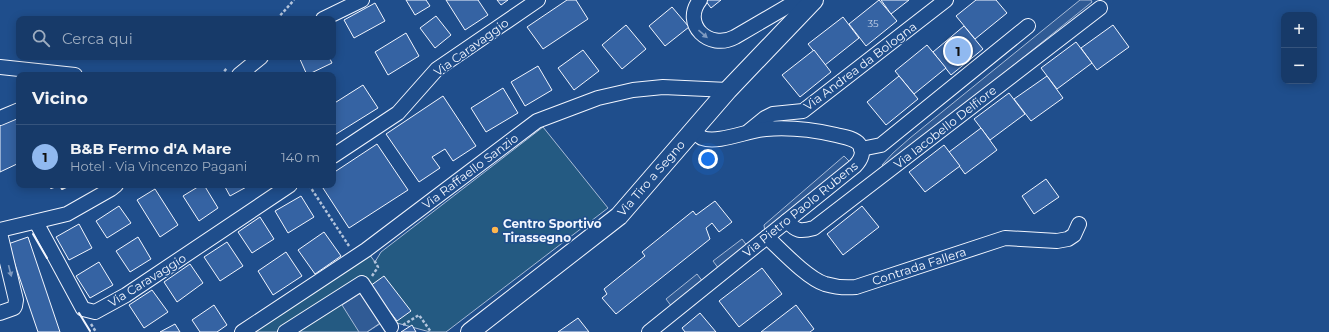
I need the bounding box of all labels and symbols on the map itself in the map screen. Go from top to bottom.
street label: Via Caravaggio [431,15,511,79]
house number: 35 [867,17,879,30]
street label: Via Andrea da Bologna [801,19,919,113]
one-way arrow [698,30,708,39]
pin: 1 [945,36,971,66]
street label: Via Iacobello Delfiore [891,82,999,172]
street label: Via Raffaello Sanzio [419,130,521,212]
street label: Via Tiro a Segno [614,137,688,219]
your location [698,149,718,169]
street label: Via Pietro Paolo Rubens [739,158,861,260]
place label: Centro Sportivo Tirassegno [503,216,602,245]
marker: Centro Sportivo Tirassegno [490,225,500,235]
street label: Contrada Fallera [870,244,968,288]
street label: Via Caravaggio [105,250,189,310]
one-way arrow [7,264,13,277]

